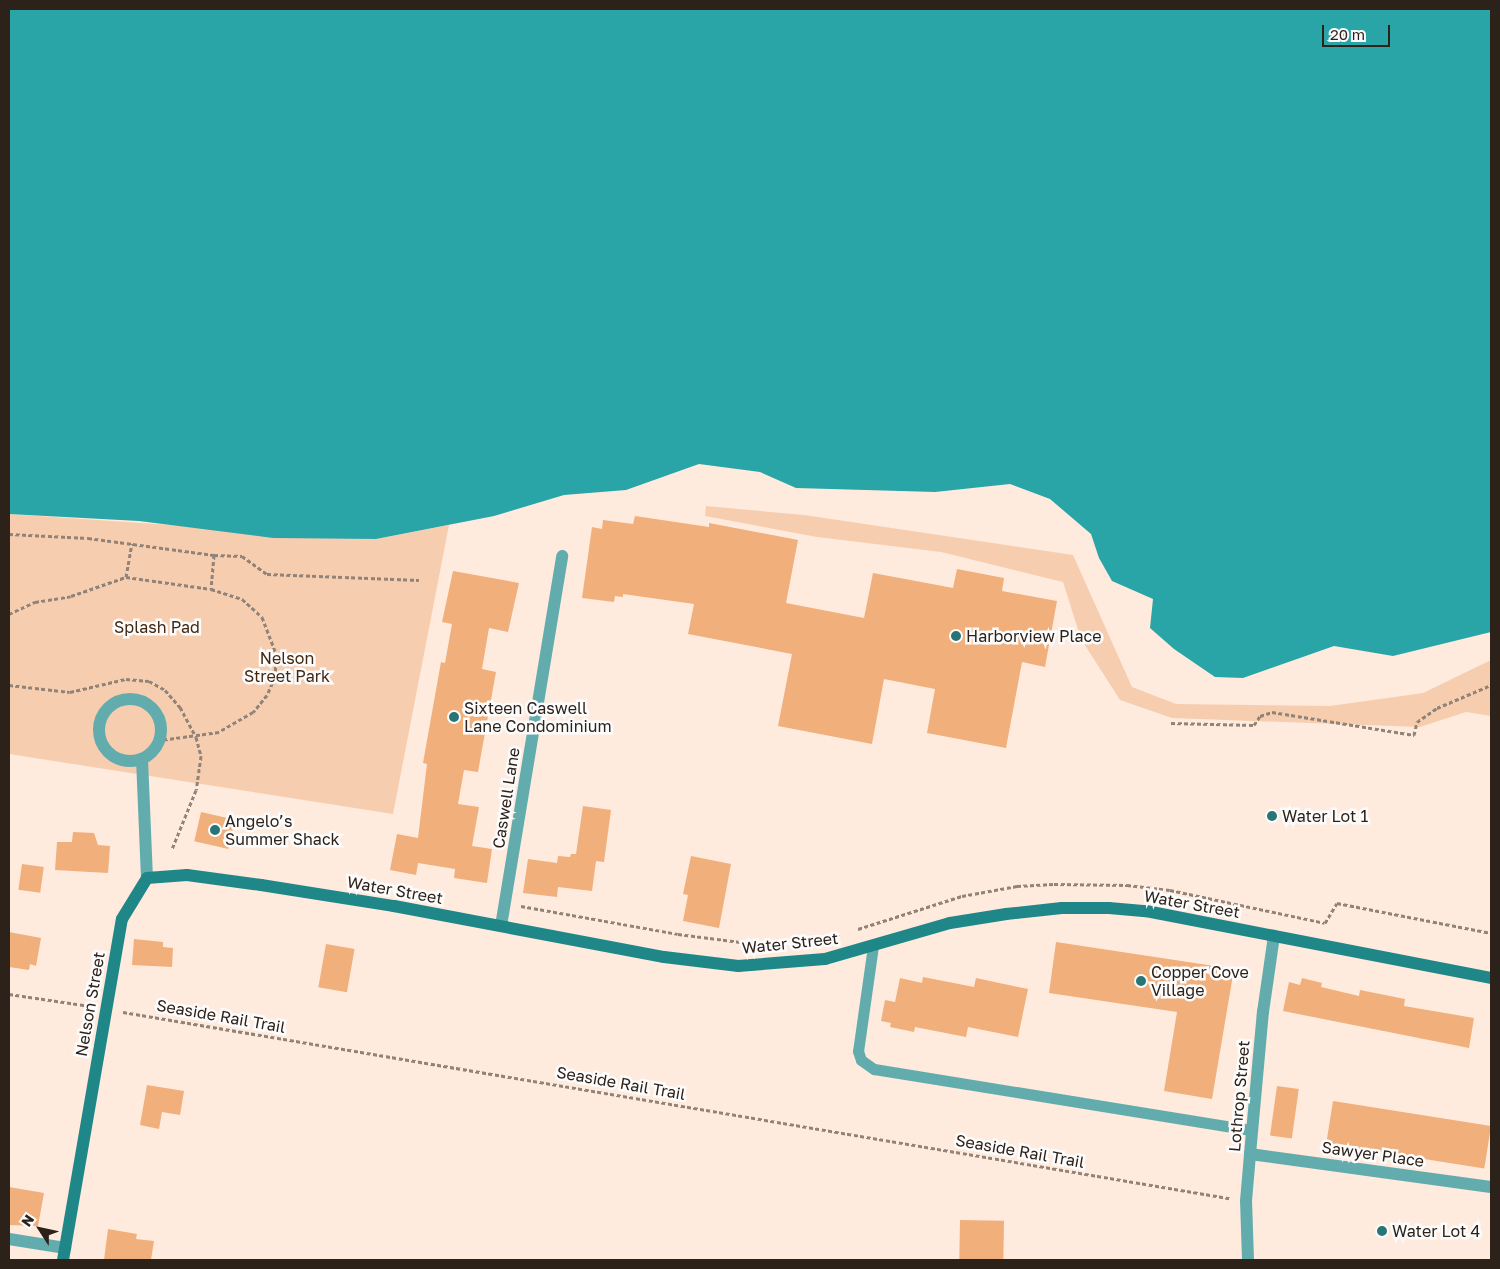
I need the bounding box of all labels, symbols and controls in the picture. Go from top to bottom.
scale bar [1325,15,1392,47]
text: 20 m [1330,25,1365,43]
park label: Splash Pad [114,617,200,637]
place label: Harborview Place [966,626,1102,646]
marker: Harborview Place [950,630,962,642]
park label: Nelson Street Park [244,648,330,686]
place label: Sixteen Caswell Lane Condominium [464,698,612,736]
marker: Sixteen Caswell Lane Condominium [448,711,460,723]
street label: Caswell Lane [489,746,523,850]
place label: Water Lot 1 [1282,806,1368,826]
marker: Water Lot 1 [1266,810,1278,822]
place label: Angelo’s Summer Shack [225,811,340,849]
marker: Angelo’s Summer Shack [209,824,221,836]
street label: Water Street [346,872,444,908]
street label: Water Street [1143,886,1241,922]
street label: Water Street [741,928,839,958]
street label: Nelson Street [71,950,109,1058]
place label: Copper Cove Village [1151,962,1249,1000]
marker: Copper Cove Village [1135,975,1147,987]
street label: Seaside Rail Trail [155,995,287,1037]
street label: Lothrop Street [1225,1040,1253,1152]
street label: Seaside Rail Trail [555,1062,687,1104]
street label: Seaside Rail Trail [954,1130,1086,1172]
street label: Sawyer Place [1321,1137,1425,1171]
north arrow [15,1204,65,1254]
text: N [17,1211,37,1229]
place label: Water Lot 4 [1392,1221,1480,1241]
marker: Water Lot 4 [1376,1225,1388,1237]

